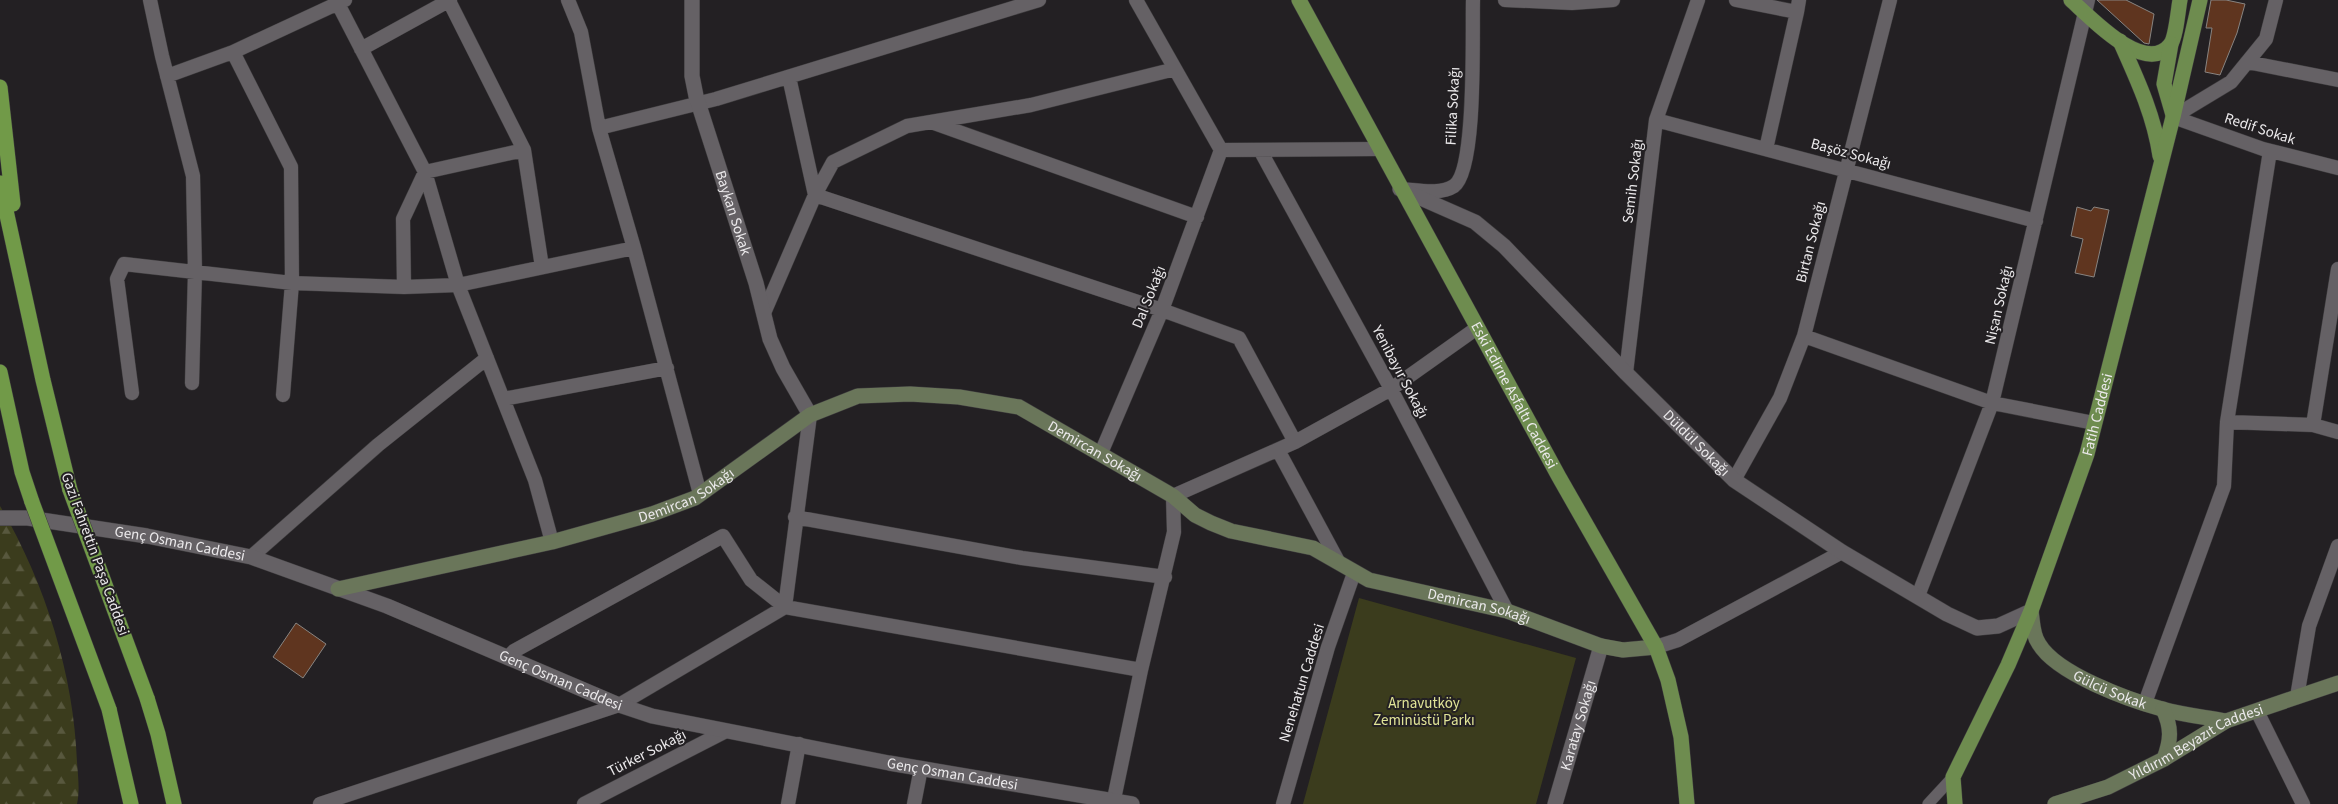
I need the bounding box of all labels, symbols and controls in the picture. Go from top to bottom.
street label: Filika Sokağı [1440,66,1466,146]
street label: Redif Sokak [2222,108,2299,151]
street label: Başöz Sokağı [1809,133,1893,175]
street label: Semih Sokağı [1617,138,1649,224]
street label: Baykan Sokak [710,168,757,258]
street label: Birtan Sokağı [1791,199,1831,285]
street label: Dal Sokağı [1127,263,1171,331]
street label: Nişan Sokağı [1980,263,2018,347]
street label: Eski Edirne Asfaltı Caddesi [1466,318,1563,472]
street label: Yenibayır Sokağı [1366,321,1433,422]
street label: Fatih Caddesi [2076,371,2118,458]
street label: Düldül Sokağı [1658,405,1735,481]
street label: Demircan Sokağı [1044,415,1146,486]
street label: Demircan Sokağı [636,463,738,528]
street label: Gazi Fahrettin Paşa Caddesi [56,470,134,638]
street label: Genç Osman Caddesi [113,521,247,566]
street label: Demircan Sokağı [1426,583,1534,629]
street label: Nenehatun Caddesi [1274,621,1330,745]
street label: Genç Osman Caddesi [496,645,625,716]
street label: Gülcü Sokak [2069,665,2150,714]
street label: Karatay Sokağı [1555,678,1601,773]
park label: Arnavutköy Zeminüstü Parkı [1373,693,1475,731]
street label: Yıldırım Beyazıt Caddesi [2124,699,2266,786]
street label: Türker Sokağı [604,724,690,782]
street label: Genç Osman Caddesi [885,752,1020,795]

